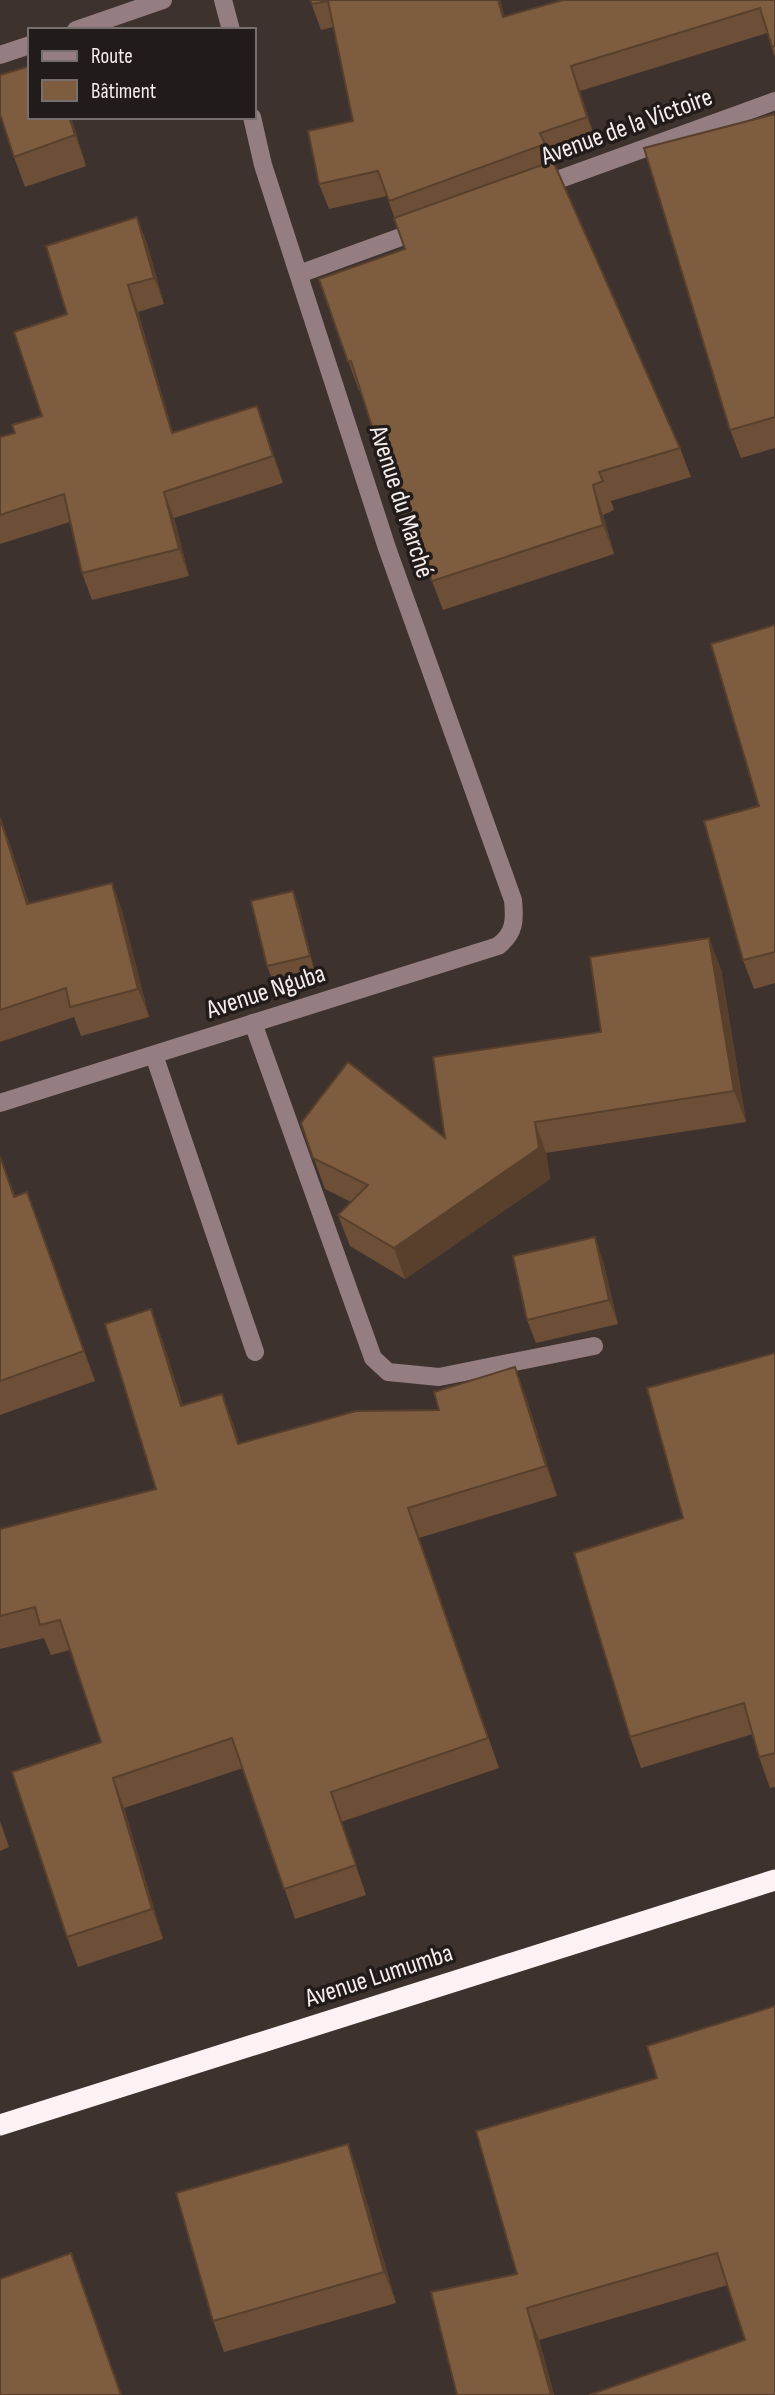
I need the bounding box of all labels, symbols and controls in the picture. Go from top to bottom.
legend [28,28,256,119]
text: Route [91,44,133,69]
text: Bâtiment [91,79,156,104]
street label: Avenue de la Victoire [536,82,717,173]
street label: Avenue du Marché [362,421,440,582]
street label: Avenue Nguba [202,958,329,1026]
street label: Avenue Lumumba [300,1938,457,2015]

